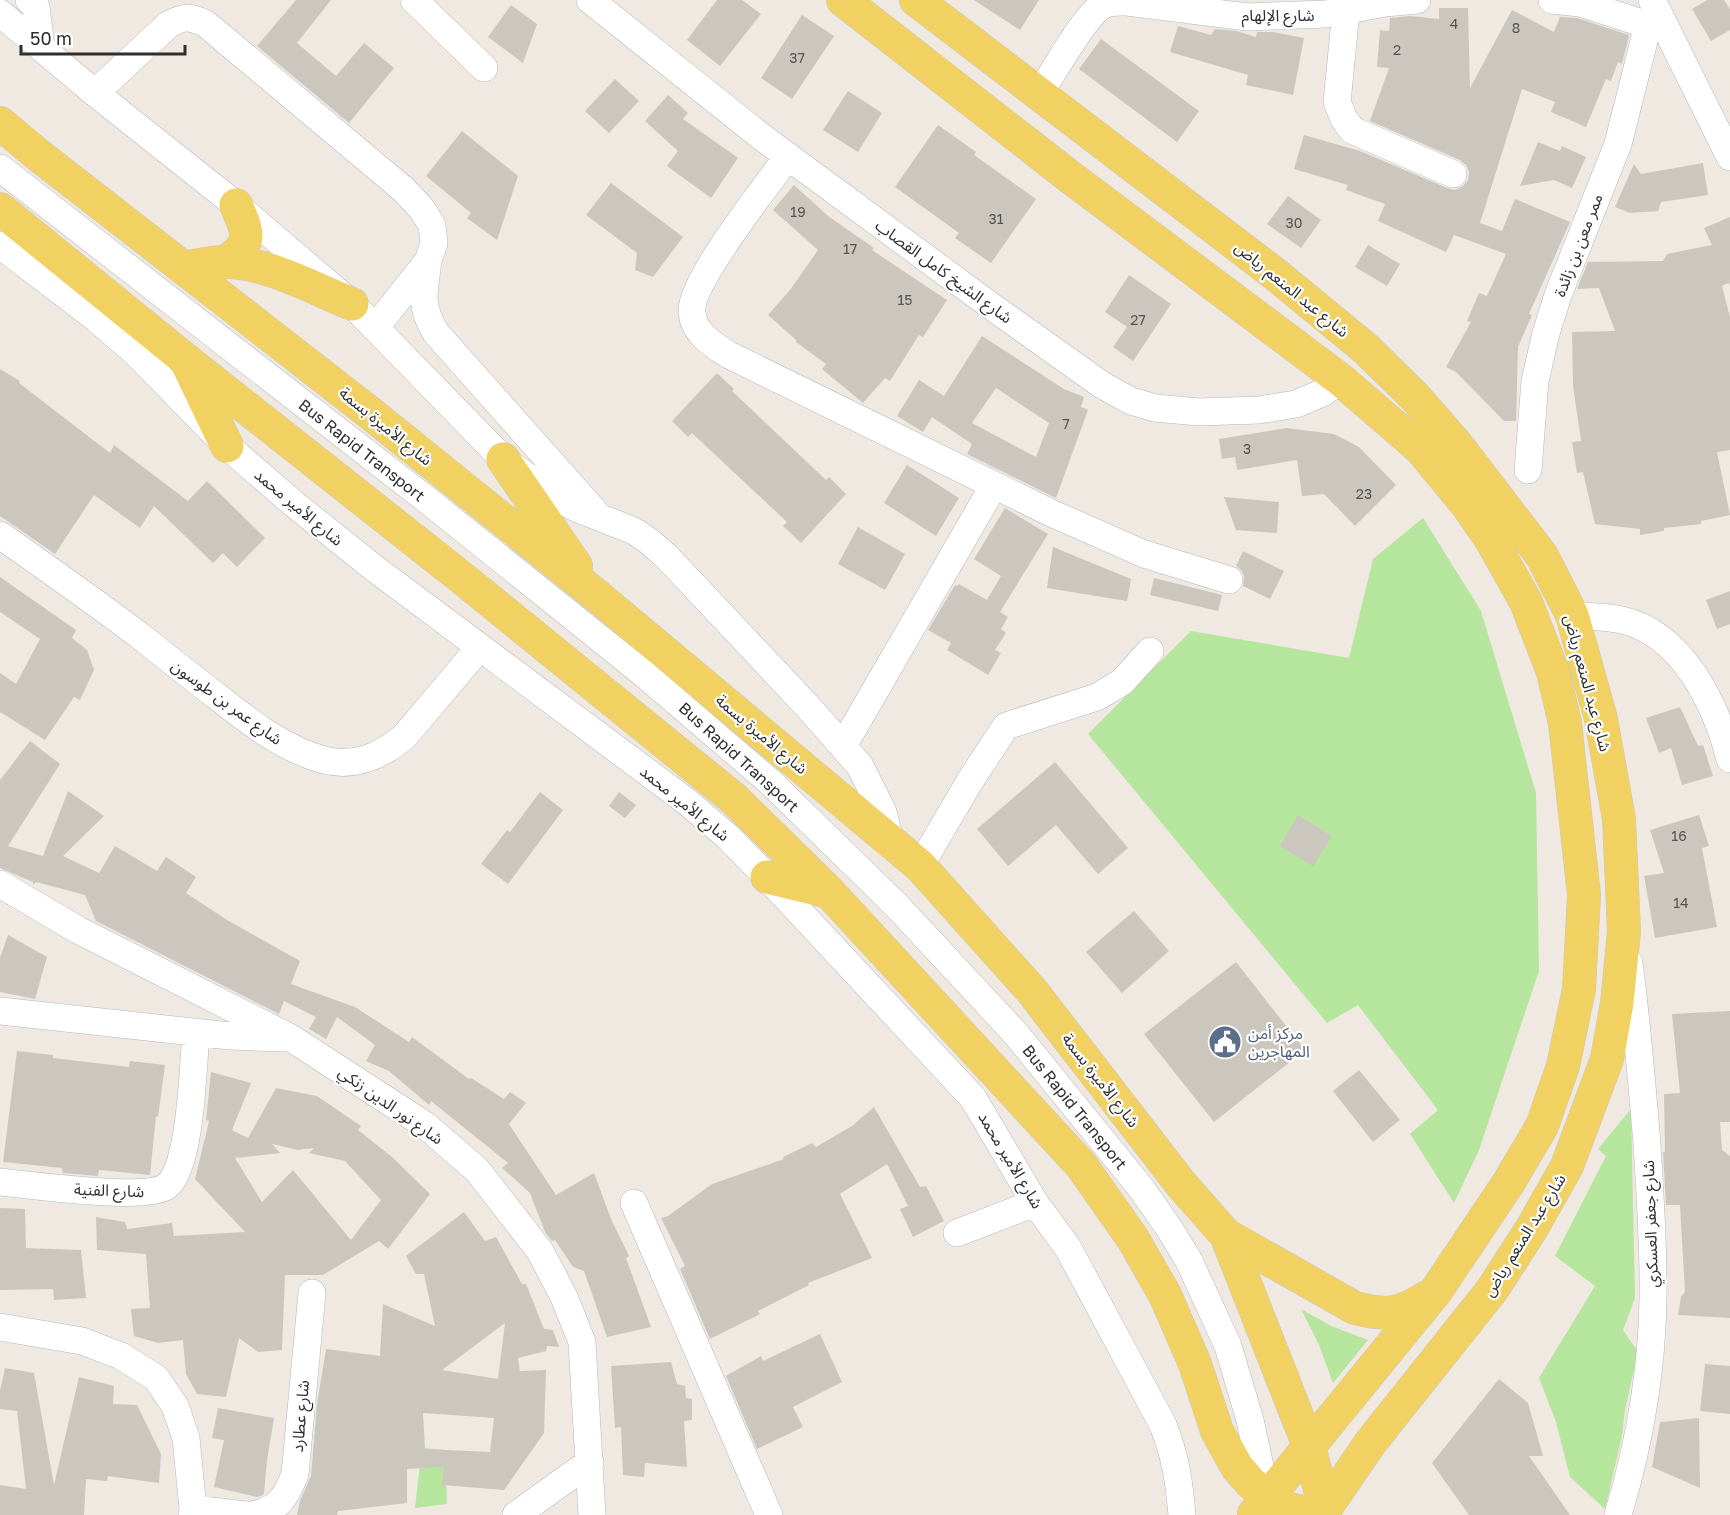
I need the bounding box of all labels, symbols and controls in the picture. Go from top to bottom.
street label: شارع الإلهام [1242,5,1314,28]
house number: 4 [1450,15,1458,32]
scale bar [21,18,184,56]
house number: 8 [1512,19,1520,36]
text: 50 m [30,27,72,49]
house number: 2 [1393,41,1401,58]
house number: 37 [789,49,805,66]
street label: ممر معن بن زائدة [1549,191,1607,299]
house number: 19 [790,203,806,220]
house number: 31 [989,210,1004,227]
house number: 30 [1286,214,1302,231]
street label: شارع الشيخ كامل القصاب [870,215,1016,330]
street label: شارع عبد المنعم رياض [1229,237,1353,343]
house number: 17 [843,240,857,257]
house number: 15 [898,291,912,308]
house number: 27 [1130,311,1146,328]
street label: شارع الأميرة بسمة [334,382,437,472]
street label: Bus Rapid Transport [295,394,429,506]
house number: 7 [1062,415,1070,432]
house number: 3 [1243,440,1251,457]
street label: شارع الأمير محمد [249,464,347,552]
house number: 23 [1356,485,1372,502]
street label: شارع عبد المنعم رياض [1557,612,1616,754]
street label: شارع عمر بن طوسون [166,655,286,751]
street label: شارع الأميرة بسمة [710,690,812,781]
street label: Bus Rapid Transport [675,698,803,816]
street label: شارع الأمير محمد [634,761,734,848]
house number: 16 [1671,827,1687,844]
house number: 14 [1673,894,1689,911]
place label: مركز أمن المهاجرين [1248,1023,1310,1061]
public building icon: مركز أمن المهاجرين [1207,1024,1243,1060]
street label: شارع الأميرة بسمة [1056,1029,1144,1133]
street label: Bus Rapid Transport [1018,1041,1132,1173]
street label: شارع نور الدين زنكي [333,1061,447,1151]
street label: شارع الأمير محمد [972,1108,1048,1214]
street label: شارع جعفر العسكري [1638,1160,1665,1288]
street label: شارع عبد المنعم رياض [1478,1170,1572,1302]
street label: شارع الفنية [73,1179,144,1204]
street label: شارع عطارد [287,1379,316,1453]

